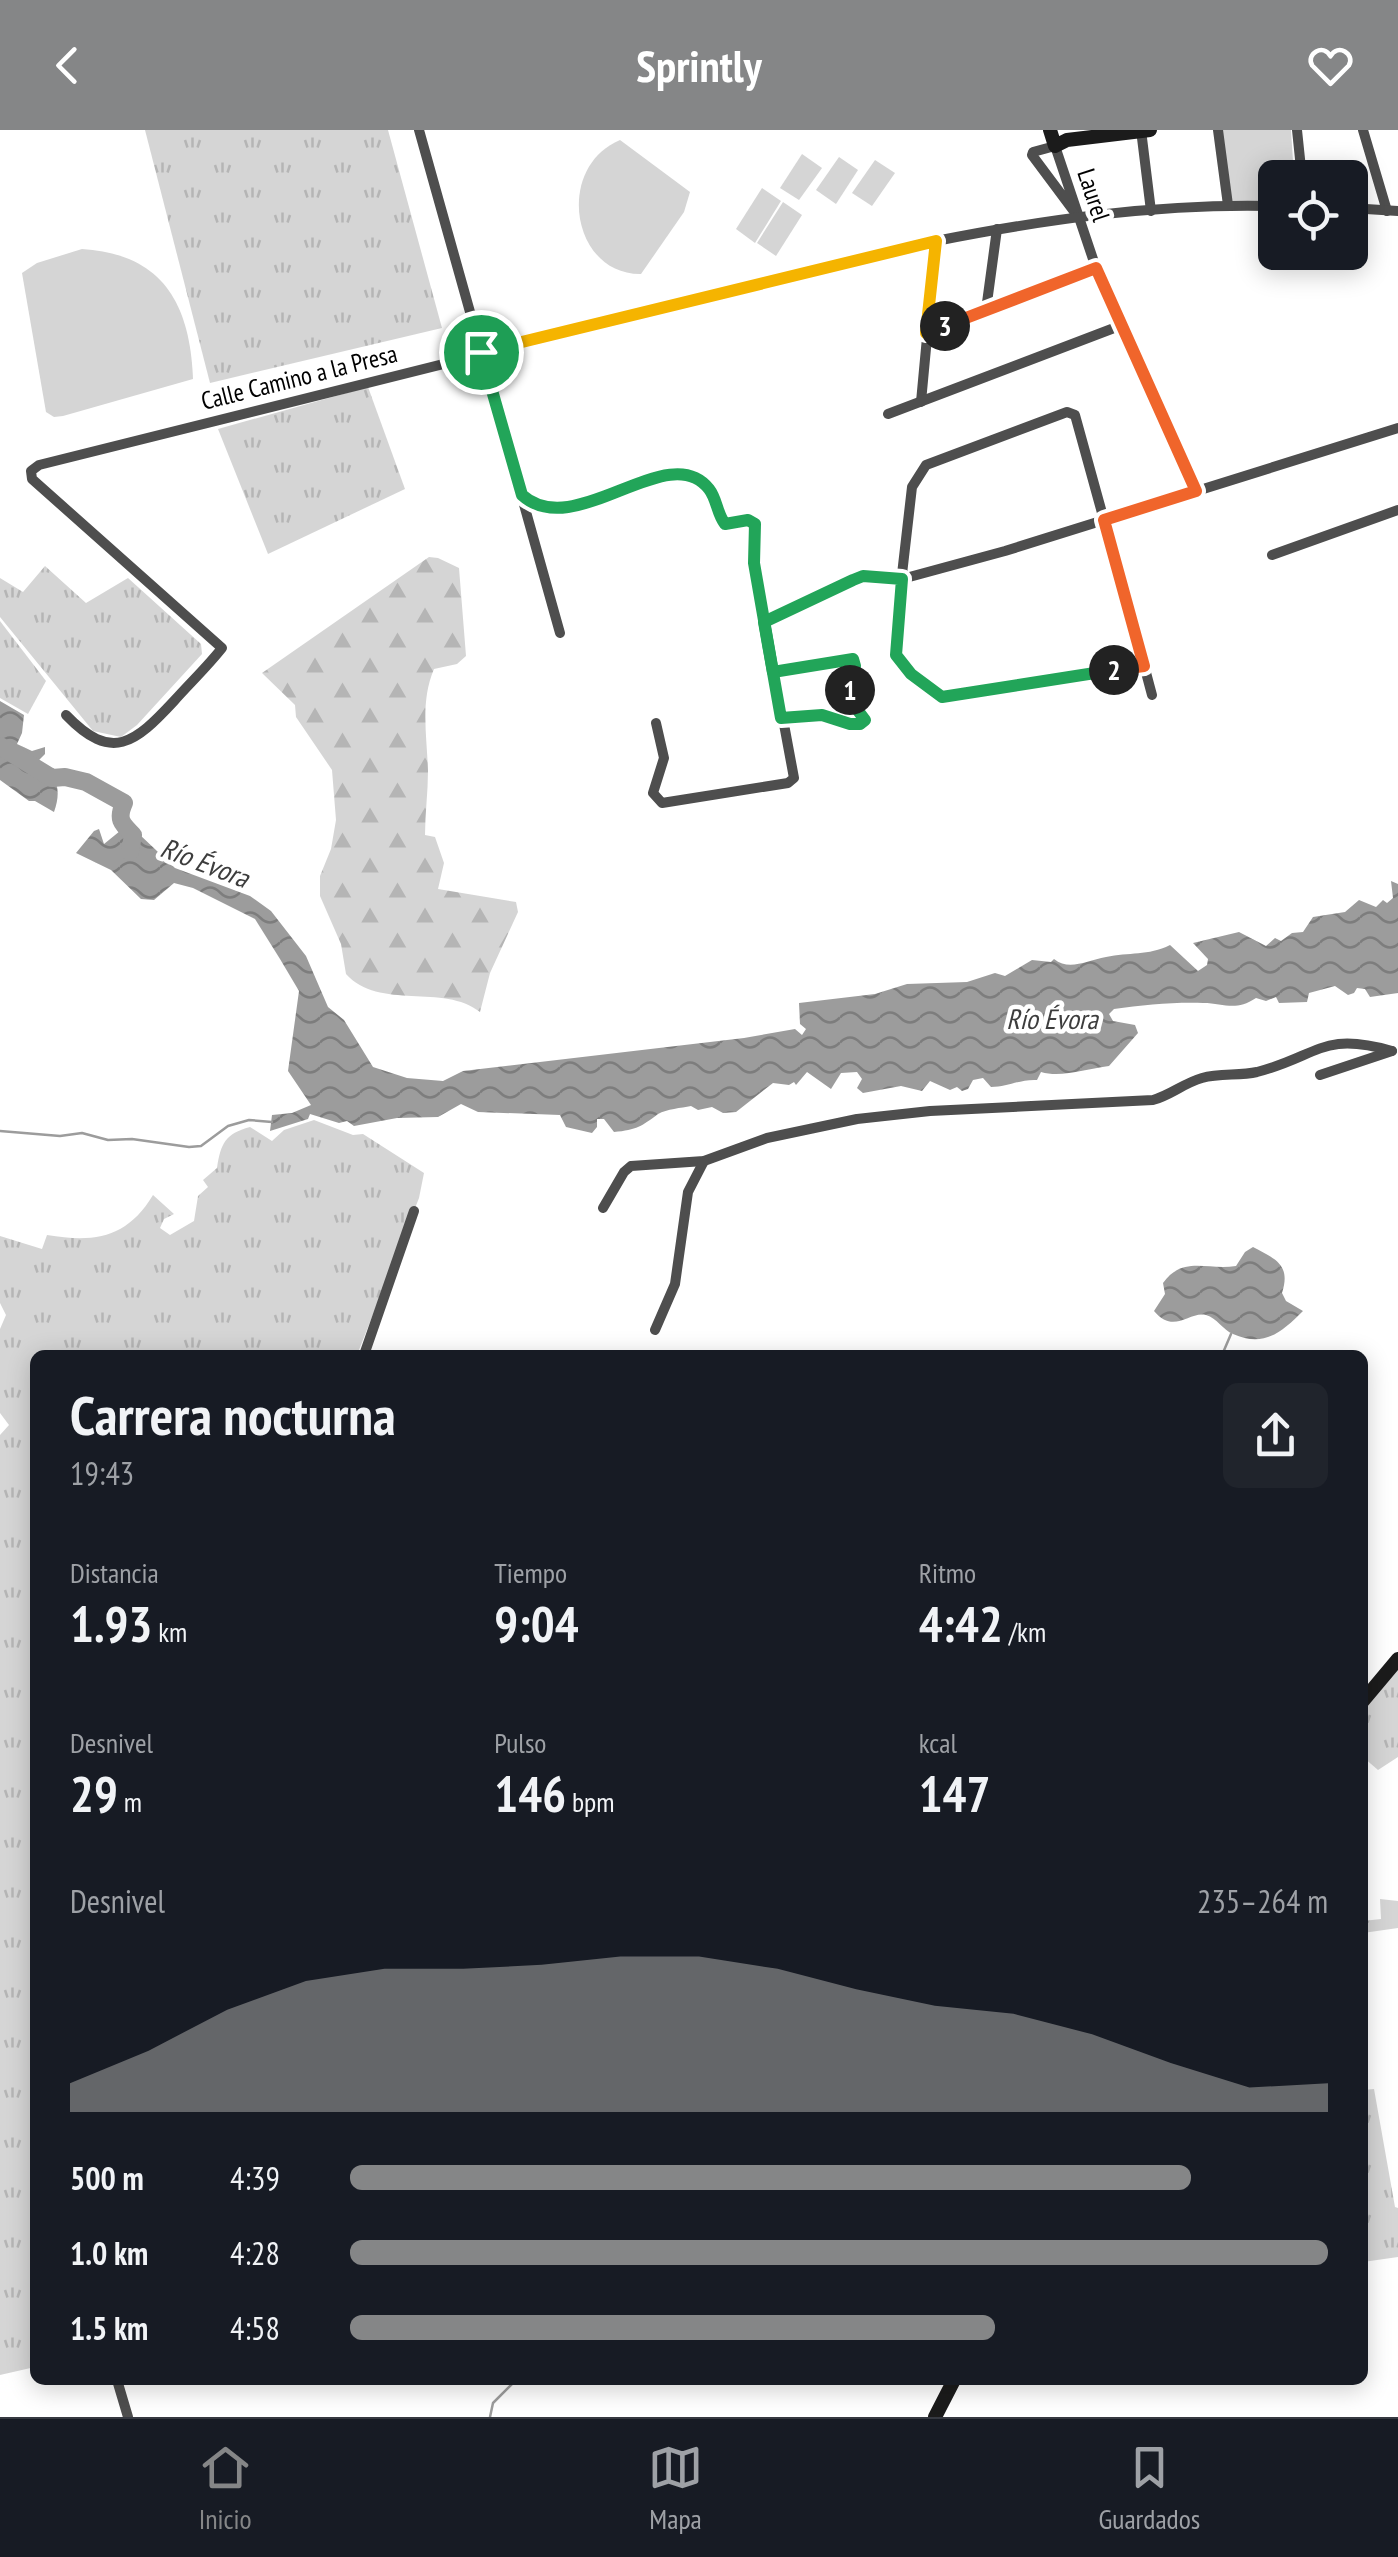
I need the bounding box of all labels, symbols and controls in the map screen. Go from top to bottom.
text: Sprintly [636,36,762,94]
icon: back [40,38,95,93]
icon: heart [1303,38,1358,93]
map controls [1258,160,1368,270]
button: locate [1258,160,1368,270]
street label: Laurel [1070,164,1118,226]
pin: 3 [920,301,970,351]
text: 3 [938,307,952,344]
pin [439,310,524,395]
icon: arrive [454,325,509,380]
street label: Calle Camino a la Presa [198,337,400,417]
pin: 2 [1089,645,1139,695]
text: 2 [1107,651,1121,688]
pin: 1 [825,665,875,715]
text: 1 [843,671,857,708]
water label: Río Évora [156,828,256,896]
water label: Río Évora [1006,1000,1099,1037]
text: Carrera nocturna [70,1379,396,1450]
button: share [1223,1383,1328,1488]
text: 19:43 [70,1452,134,1494]
text: Distancia [70,1554,159,1591]
text: Tiempo [494,1554,567,1591]
text: Ritmo [919,1554,976,1591]
text: 1.93 [70,1591,152,1656]
text: 9:04 [494,1591,579,1656]
text: 4:42 [919,1591,1003,1656]
text: km [152,1613,187,1650]
text: /km [1003,1613,1046,1650]
text: Desnivel [70,1724,153,1761]
text: Pulso [494,1724,546,1761]
text: kcal [919,1724,957,1761]
text: 29 [70,1761,118,1826]
text: 146 [494,1761,566,1826]
text: 147 [919,1761,990,1826]
text: m [118,1783,142,1820]
text: bpm [566,1783,615,1820]
text: Desnivel [70,1880,165,1922]
text: 235–264 m [1197,1880,1328,1922]
text: 500 m [70,2157,144,2199]
text: 4:39 [230,2157,280,2199]
text: 1.0 km [70,2232,148,2274]
text: 4:28 [230,2232,280,2274]
text: 1.5 km [70,2307,148,2349]
text: 4:58 [230,2307,280,2349]
tab: Inicio [198,2440,253,2537]
tab: Mapa [648,2440,703,2537]
tab: Guardados [1098,2440,1200,2537]

